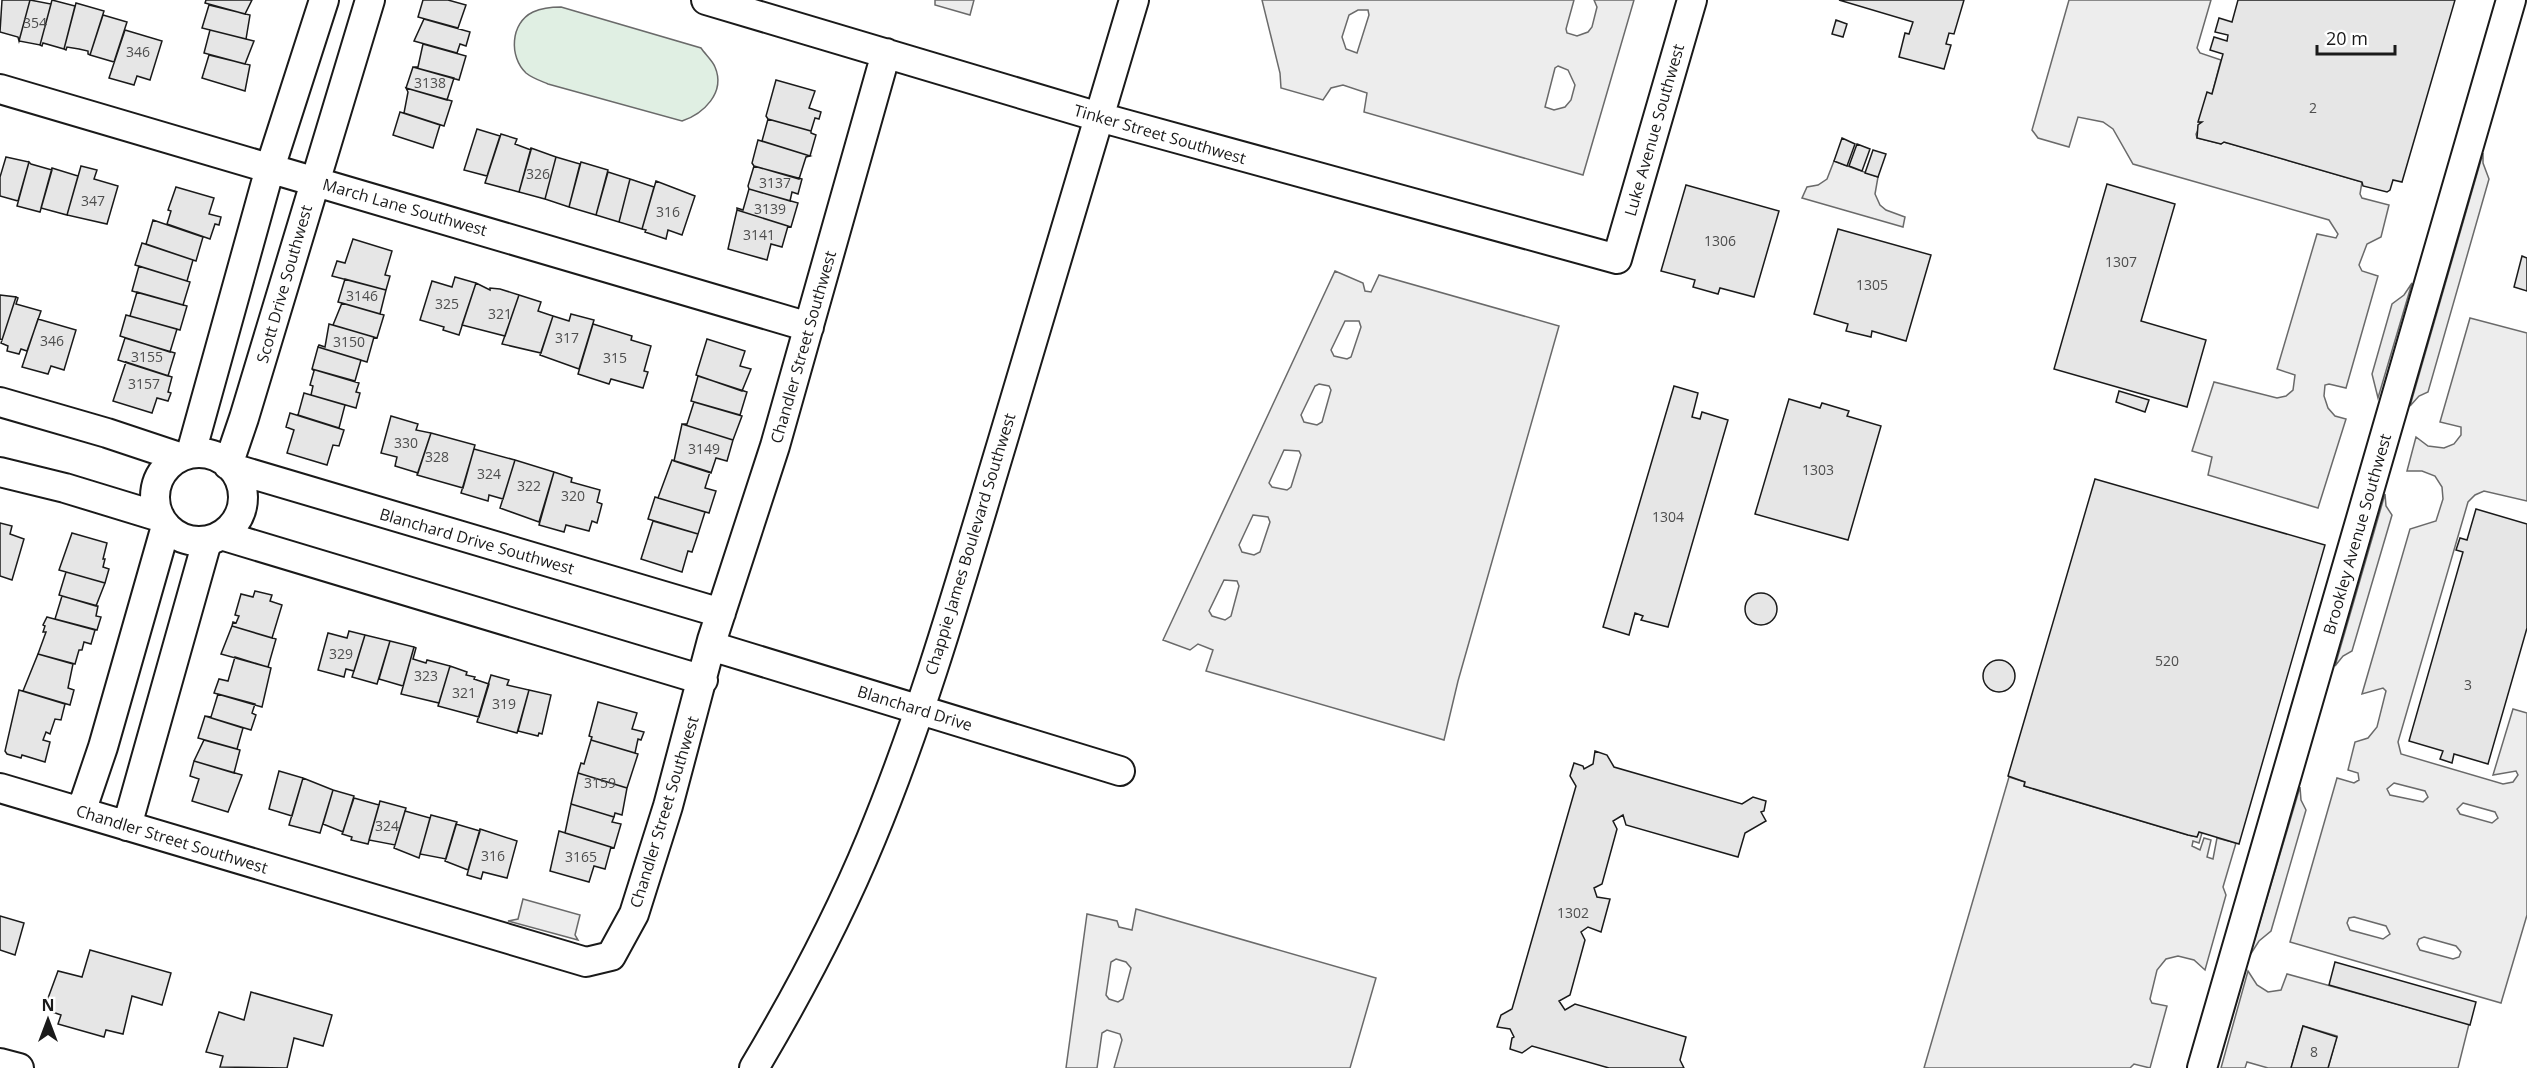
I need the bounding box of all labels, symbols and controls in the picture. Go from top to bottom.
house number: 354 [23,13,47,32]
scale bar [2317,18,2395,56]
text: 20 m [2326,26,2368,50]
street label: Luke Avenue Southwest [1619,41,1689,219]
house number: 346 [126,42,150,61]
house number: 3138 [414,73,446,92]
house number: 2 [2309,98,2317,117]
street label: Tinker Street Southwest [1071,99,1249,169]
house number: 326 [526,164,550,183]
street label: March Lane Southwest [320,173,490,241]
house number: 3137 [759,173,791,192]
house number: 347 [81,191,105,210]
house number: 3139 [754,199,786,218]
street label: Scott Drive Southwest [251,202,317,366]
house number: 316 [656,202,680,221]
house number: 3141 [743,225,775,244]
house number: 1306 [1704,231,1736,250]
street label: Chandler Street Southwest [765,248,841,446]
house number: 1307 [2105,252,2137,271]
house number: 1305 [1856,275,1888,294]
house number: 3146 [346,286,378,305]
house number: 325 [435,294,459,313]
house number: 321 [488,304,512,323]
house number: 317 [555,328,579,347]
house number: 346 [40,331,64,350]
house number: 3150 [333,332,365,351]
house number: 3155 [131,347,163,366]
house number: 315 [603,348,627,367]
house number: 3157 [128,374,160,393]
street label: Chappie James Boulevard Southwest [920,410,1021,678]
street label: Brookley Avenue Southwest [2318,431,2396,637]
house number: 330 [394,433,418,452]
house number: 3149 [688,439,720,458]
house number: 328 [425,447,449,466]
house number: 1303 [1802,460,1834,479]
house number: 324 [477,464,501,483]
house number: 322 [517,476,541,495]
house number: 320 [561,486,585,505]
street label: Blanchard Drive Southwest [377,503,577,579]
house number: 1304 [1652,507,1684,526]
house number: 329 [329,644,353,663]
house number: 520 [2155,651,2179,670]
house number: 323 [414,666,438,685]
house number: 3 [2464,675,2472,694]
street label: Blanchard Drive [855,680,975,736]
house number: 321 [452,683,476,702]
house number: 319 [492,694,516,713]
street label: Chandler Street Southwest [624,713,704,911]
house number: 3159 [584,773,616,792]
street label: Chandler Street Southwest [73,799,271,879]
house number: 324 [375,816,399,835]
house number: 316 [481,846,505,865]
house number: 3165 [565,847,597,866]
house number: 1302 [1557,903,1589,922]
north arrow [18,990,78,1050]
text: N [41,994,55,1016]
house number: 8 [2310,1042,2318,1061]

